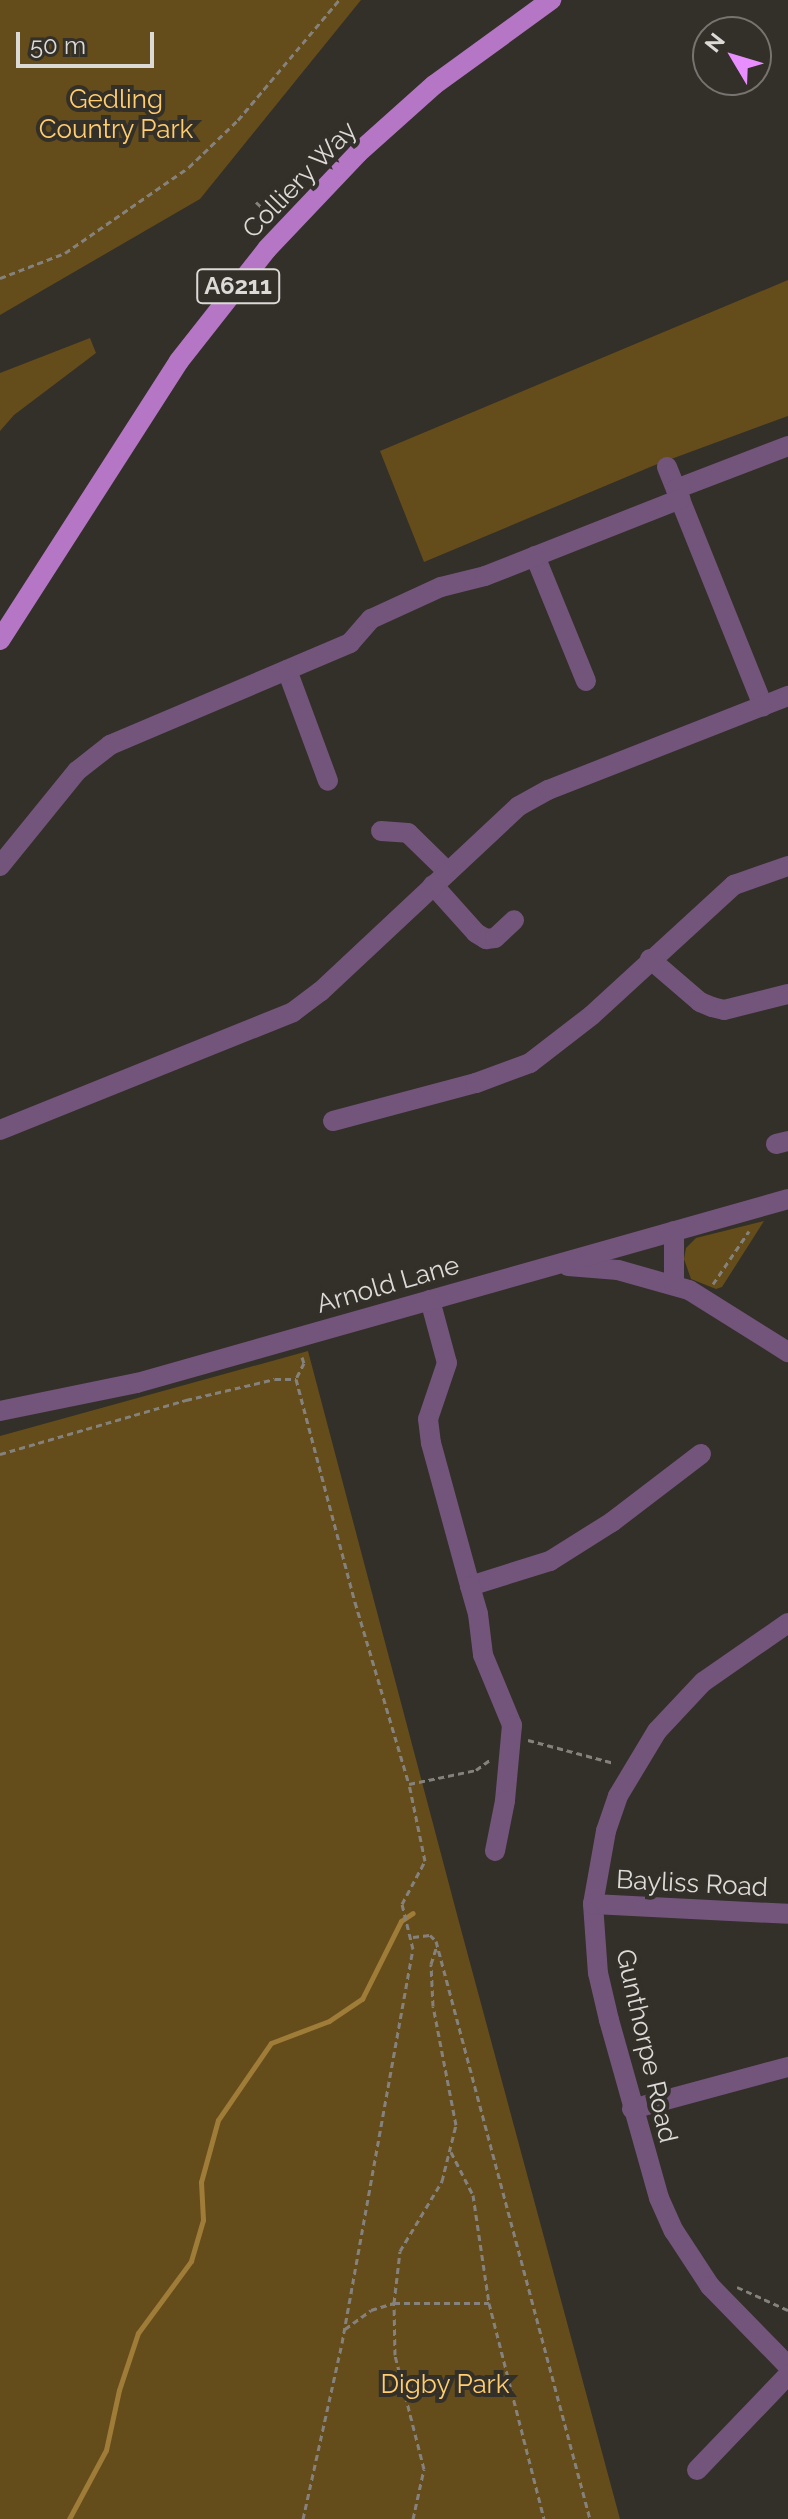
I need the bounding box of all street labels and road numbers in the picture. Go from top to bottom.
street label: Colliery Way [236,115,364,245]
road number: A6211 [196,266,280,306]
street label: Arnold Lane [313,1250,463,1320]
street label: Bayliss Road [615,1864,769,1904]
street label: Gunthorpe Road [609,1946,683,2146]

